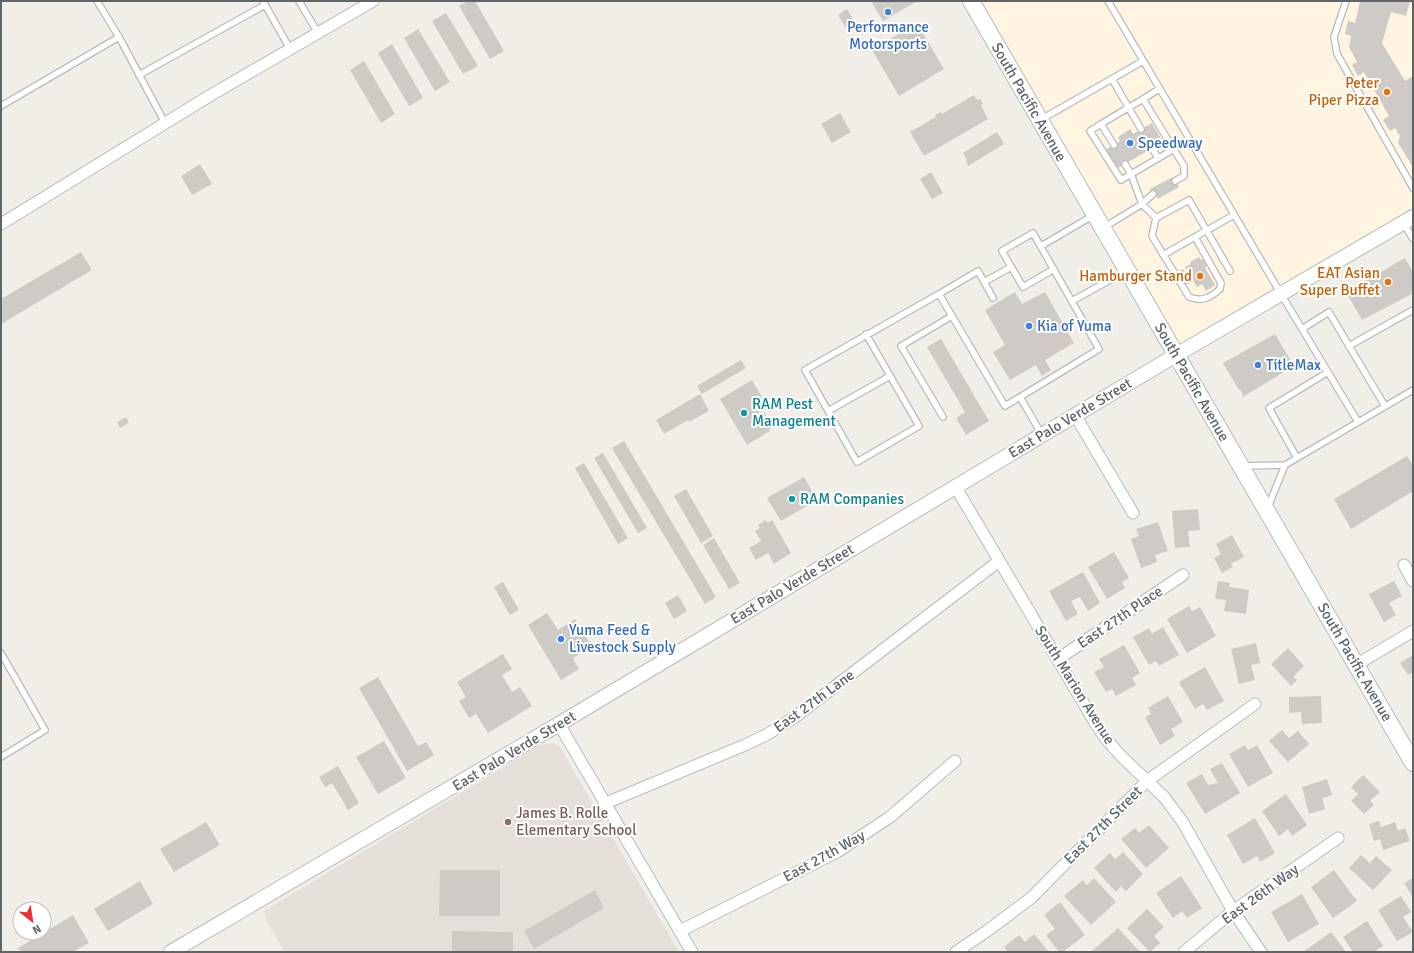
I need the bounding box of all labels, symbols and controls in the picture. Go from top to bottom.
marker: Performance Motorsports [883,7,893,17]
place label: Performance Motorsports [847,18,929,53]
street label: South Pacific Avenue [988,39,1070,165]
place label: Peter Piper Pizza [1309,74,1379,109]
marker: Peter Piper Pizza [1382,87,1392,97]
place label: Speedway [1138,134,1202,152]
marker: Speedway [1125,138,1135,148]
place label: EAT Asian Super Buffet [1300,264,1380,299]
place label: Hamburger Stand [1079,267,1192,285]
marker: Hamburger Stand [1195,271,1205,281]
marker: EAT Asian Super Buffet [1383,277,1393,287]
place label: Kia of Yuma [1037,317,1112,335]
street label: South Pacific Avenue [1151,319,1233,445]
marker: Kia of Yuma [1024,321,1034,331]
place label: TitleMax [1266,356,1321,374]
marker: TitleMax [1253,360,1263,370]
street label: East Palo Verde Street [1005,374,1135,462]
place label: RAM Pest Management [752,395,836,430]
marker: RAM Pest Management [739,408,749,418]
place label: RAM Companies [800,490,905,508]
marker: RAM Companies [787,494,797,504]
street label: East Palo Verde Street [727,540,857,628]
street label: East 27th Place [1074,582,1166,652]
street label: South Pacific Avenue [1314,599,1396,725]
place label: Yuma Feed & Livestock Supply [569,621,676,656]
street label: South Marion Avenue [1031,622,1119,748]
marker: Yuma Feed & Livestock Supply [556,634,566,644]
street label: East 27th Lane [770,666,858,736]
street label: East Palo Verde Street [449,707,579,795]
street label: East 27th Street [1060,782,1146,868]
place label: James B. Rolle Elementary School [516,804,637,839]
marker: James B. Rolle Elementary School [503,817,513,827]
street label: East 27th Way [780,826,868,886]
street label: East 26th Way [1218,860,1302,928]
north arrow [12,901,52,941]
text: N [30,922,43,937]

